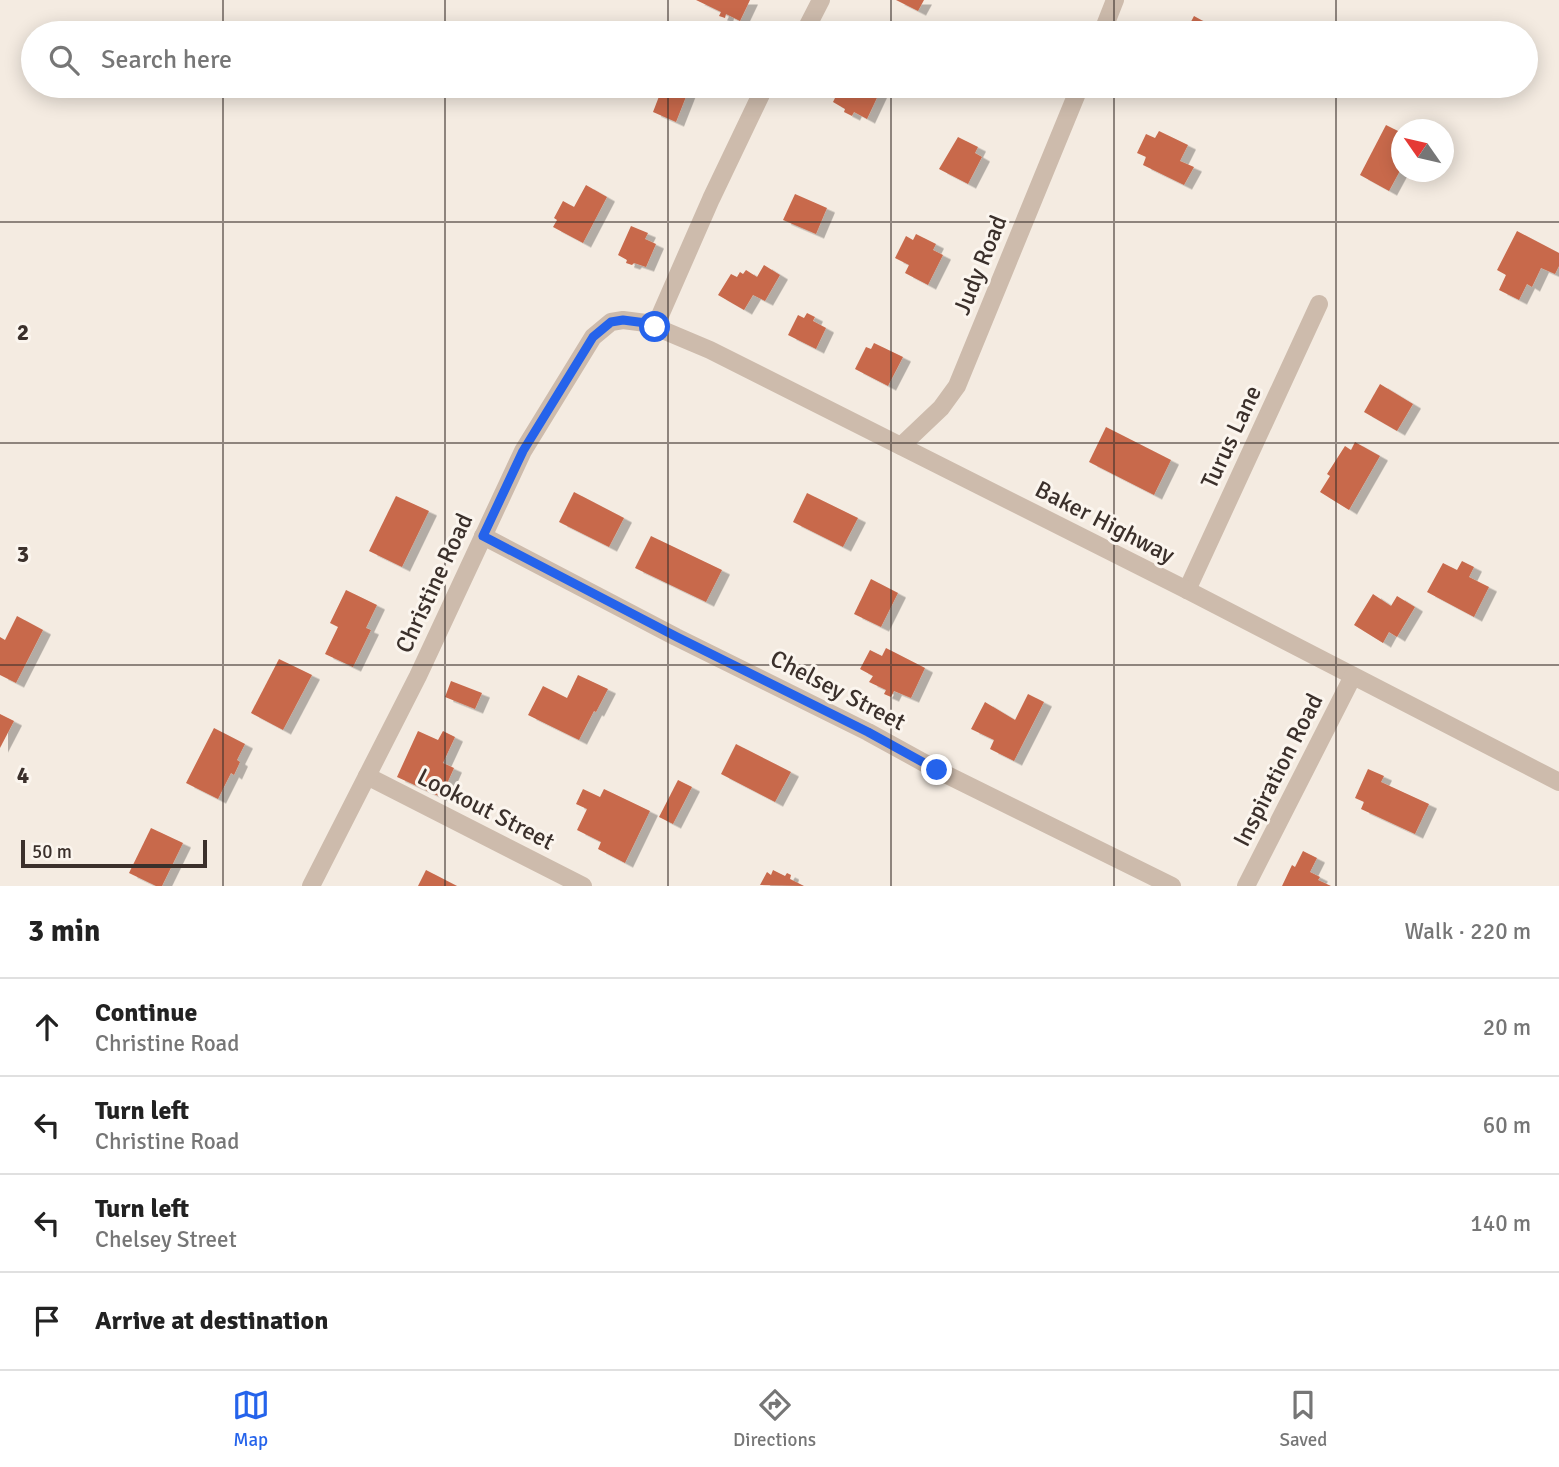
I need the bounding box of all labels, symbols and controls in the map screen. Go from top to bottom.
search box [21,21,1538,98]
icon: search [45,41,83,79]
text: Search here [101,44,232,76]
north arrow [1391,119,1454,182]
street label: Judy Road [947,211,1013,319]
route start [639,311,670,342]
text: 2 [17,318,29,347]
street label: Turus Lane [1194,381,1268,493]
street label: Baker Highway [1030,474,1180,570]
street label: Christine Road [389,508,479,658]
text: 3 [17,540,29,569]
street label: Chelsey Street [765,643,911,737]
street label: Inspiration Road [1227,688,1329,852]
route end [921,754,952,785]
text: 4 [17,761,29,790]
street label: Lookout Street [412,762,560,856]
scale bar [21,837,206,869]
text: 50 m [32,840,72,864]
text: 3 min [28,913,100,950]
text: Walk · 220 m [1405,917,1531,946]
text: Continue [95,997,197,1029]
icon: ahead [28,1008,66,1046]
text: 20 m [1483,1013,1531,1042]
text: Christine Road [95,1029,239,1058]
text: Turn left [95,1095,189,1127]
icon: left [28,1106,66,1144]
text: 60 m [1483,1111,1531,1140]
text: Christine Road [95,1127,239,1156]
text: Turn left [95,1193,189,1225]
icon: left [28,1204,66,1242]
text: 140 m [1470,1209,1531,1238]
text: Chelsey Street [95,1225,237,1254]
icon: arrive [28,1302,66,1340]
text: Arrive at destination [95,1305,328,1337]
tab: Map [232,1386,270,1452]
tab: Directions [733,1386,816,1452]
tab: Saved [1279,1386,1327,1452]

